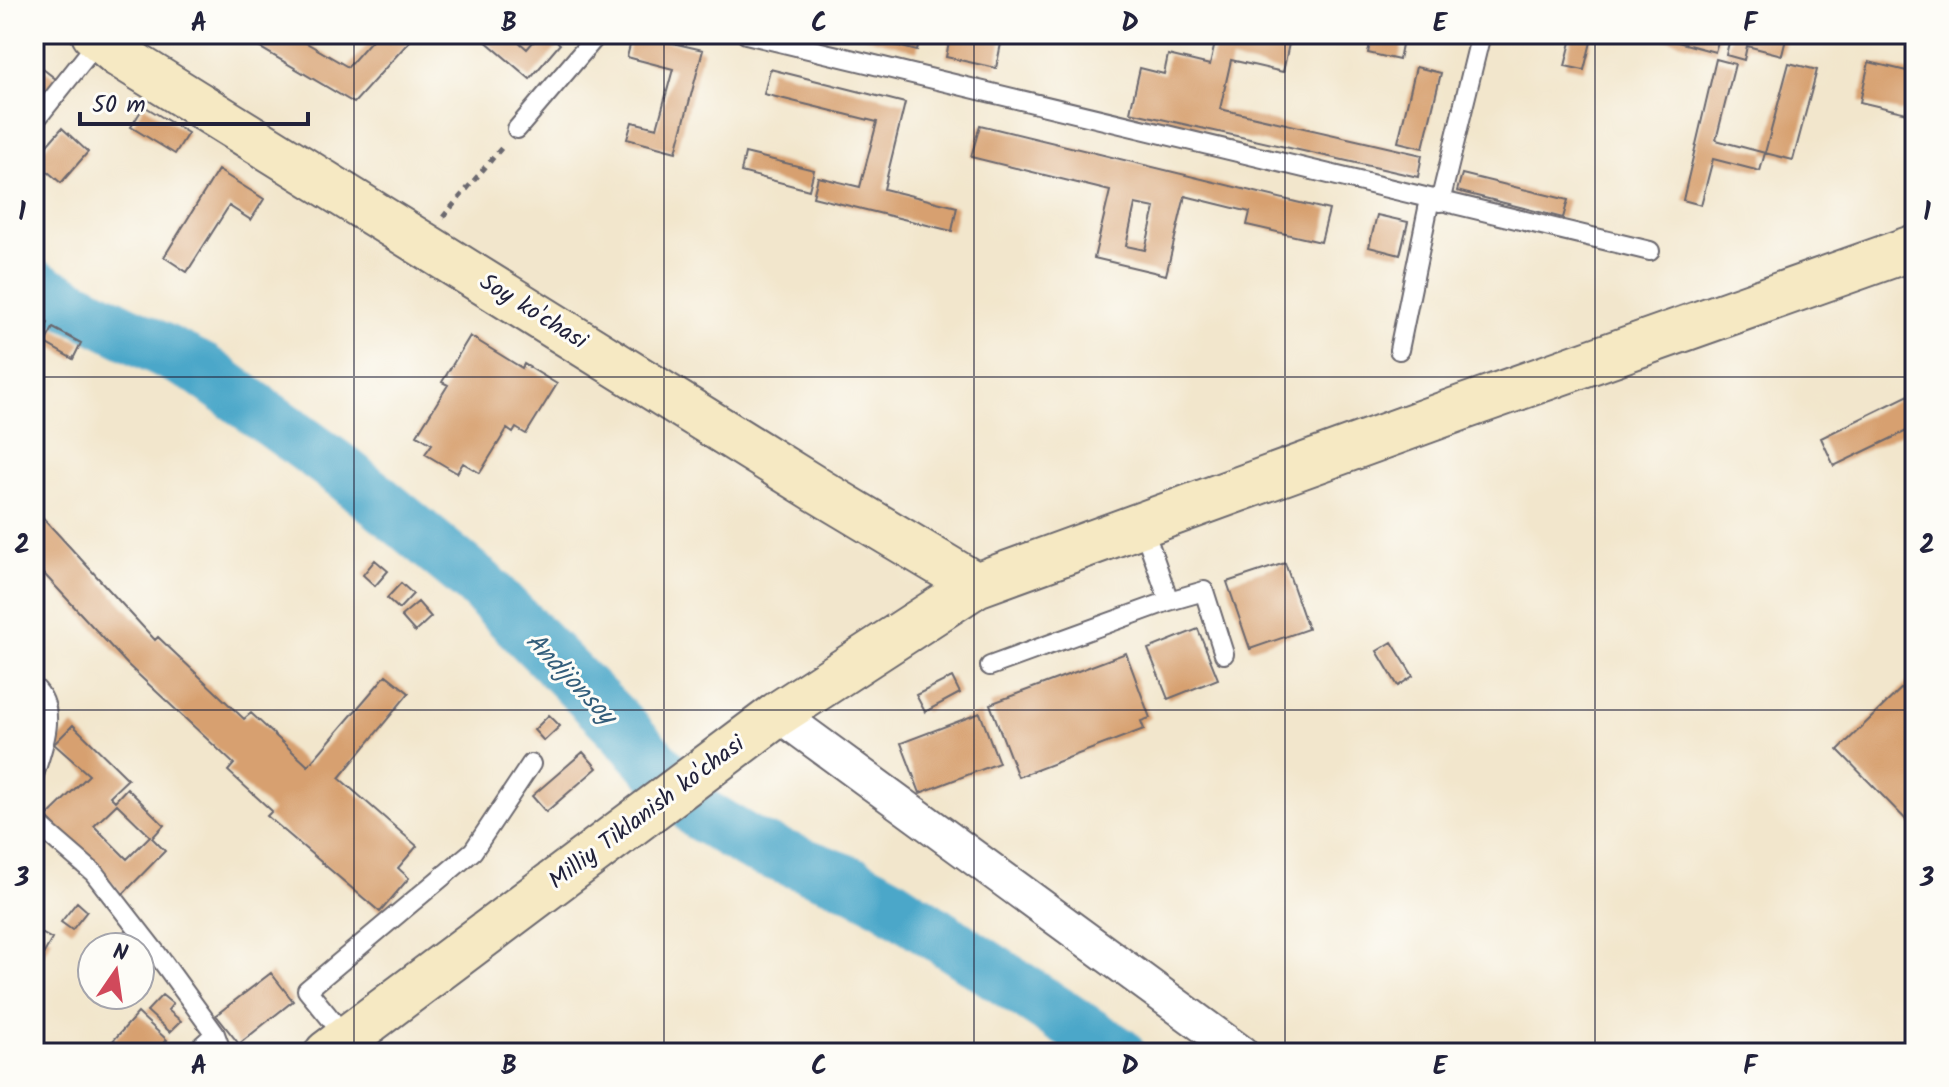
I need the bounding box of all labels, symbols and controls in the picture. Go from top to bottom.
text: A [191,3,207,45]
text: B [501,3,517,45]
text: C [811,3,827,45]
text: D [1121,3,1139,45]
text: E [1433,3,1449,45]
text: F [1743,3,1759,45]
scale bar [80,76,308,126]
text: 50 m [92,86,146,125]
text: 1 [18,192,26,234]
text: 1 [1923,192,1931,234]
street label: Soy ko'chasi [471,263,596,361]
text: 2 [14,525,30,567]
text: 2 [1919,525,1935,567]
water label: Andijonsoy [515,623,628,738]
street label: Milliy Tiklanish ko'chasi [540,725,755,900]
text: 3 [14,858,29,900]
text: 3 [1919,858,1934,900]
north arrow [76,931,156,1011]
text: N [109,935,131,973]
text: A [191,1046,207,1087]
text: B [501,1046,517,1087]
text: C [811,1046,827,1087]
text: D [1121,1046,1139,1087]
text: E [1433,1046,1449,1087]
text: F [1743,1046,1759,1087]

